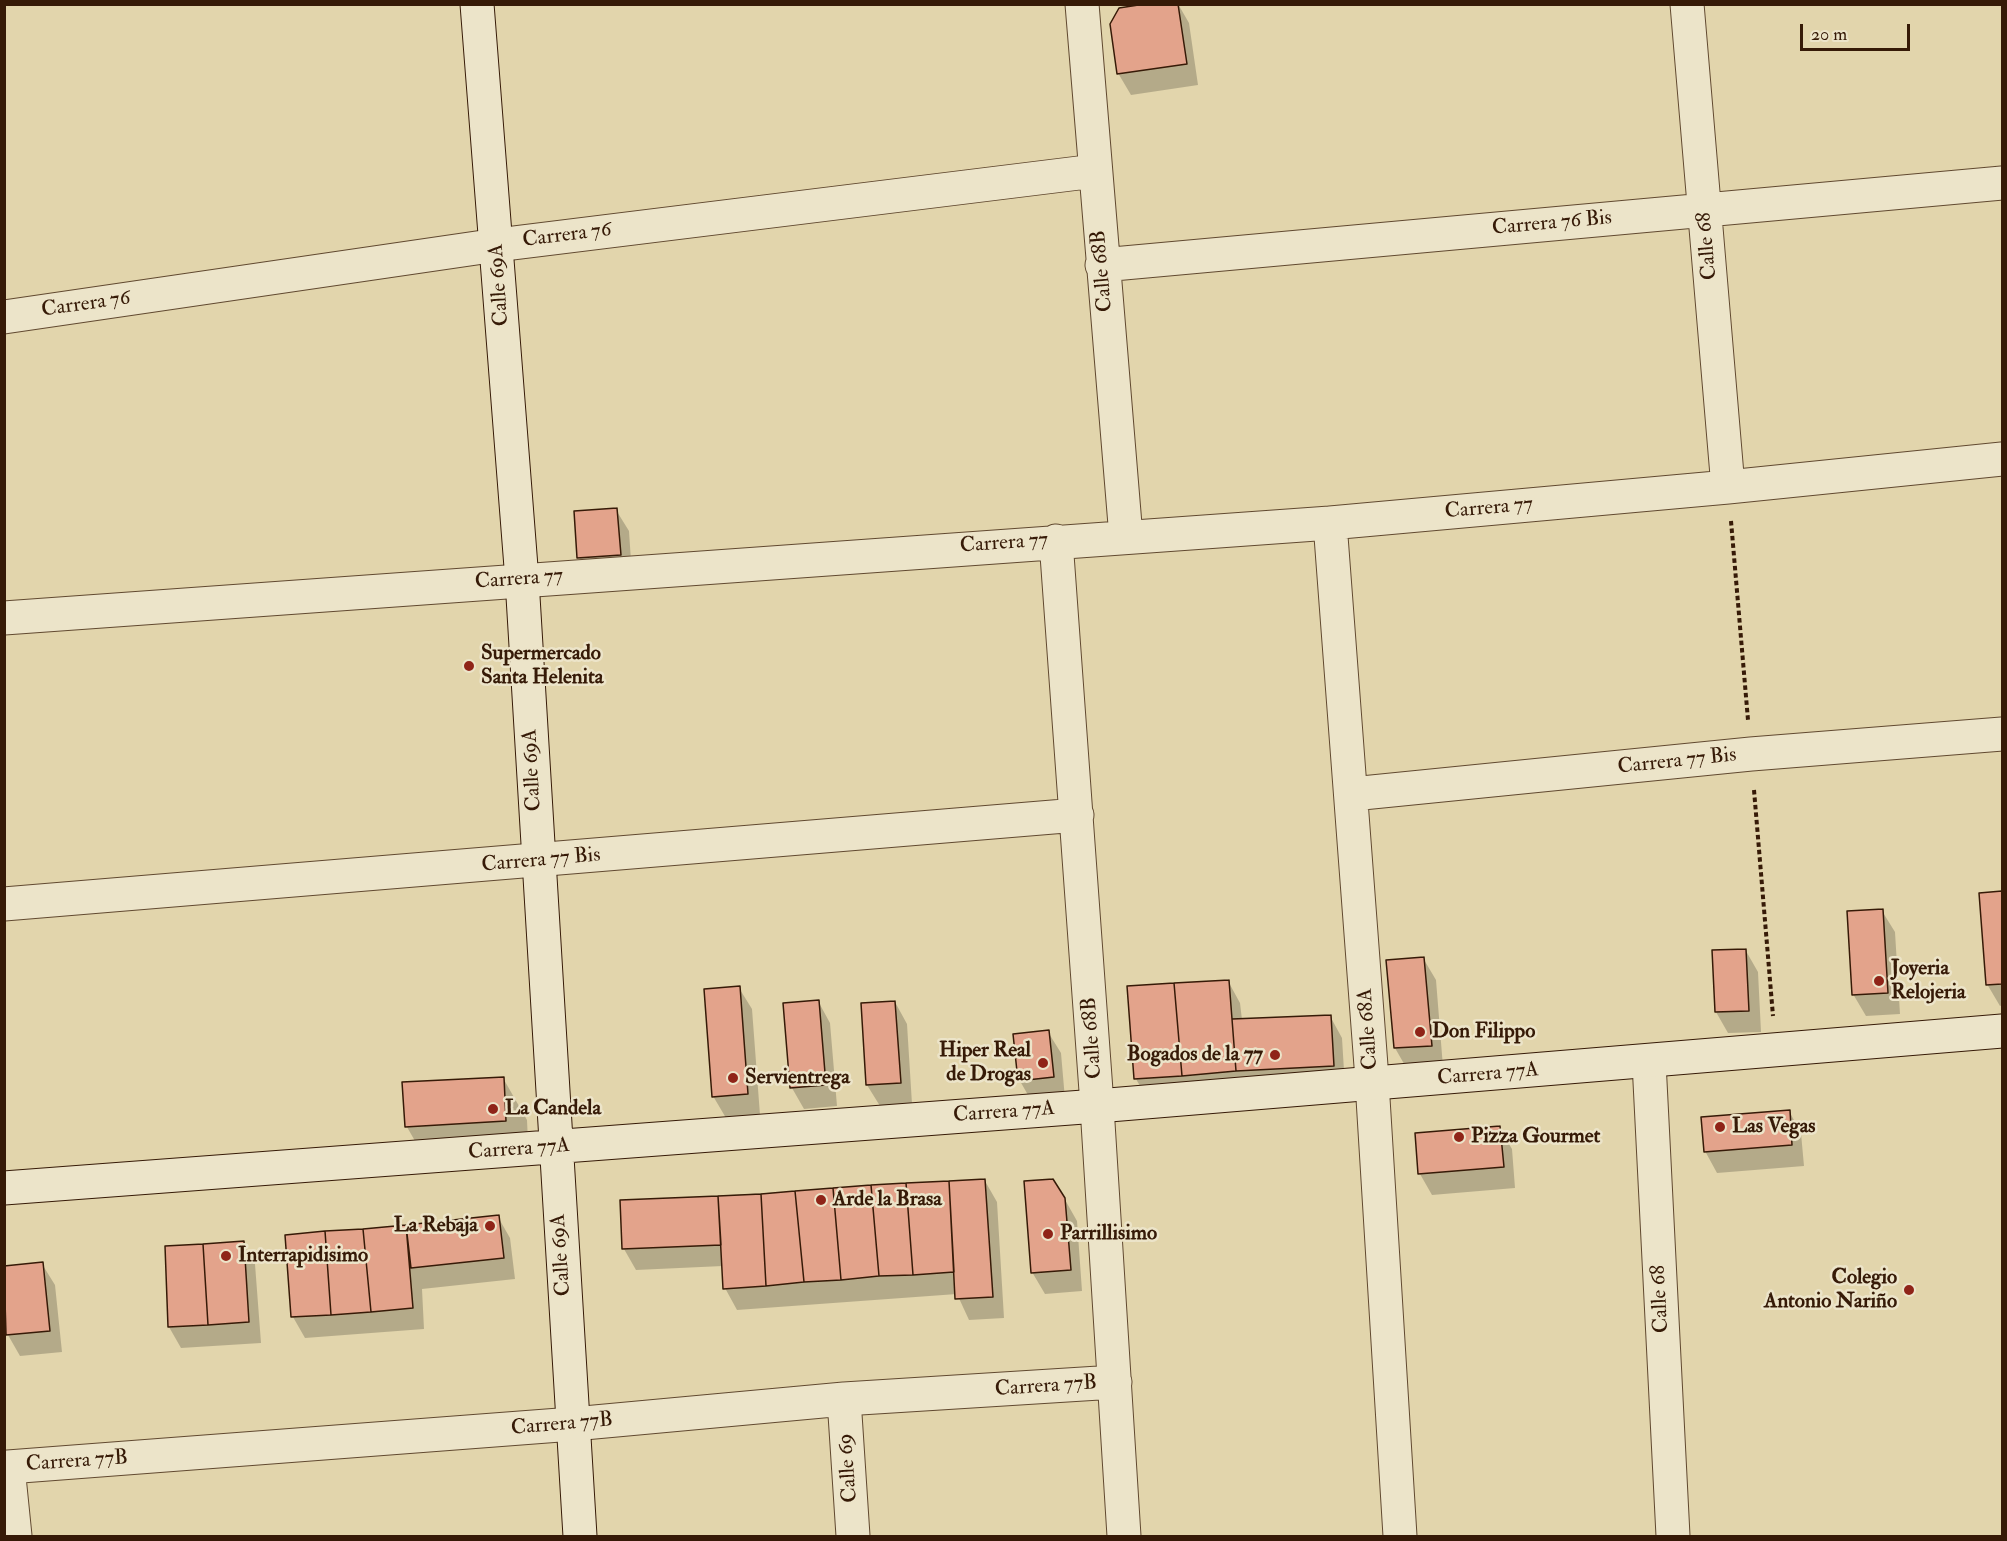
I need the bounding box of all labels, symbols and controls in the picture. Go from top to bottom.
scale bar [1803,12,1912,50]
text: 20 m [1811,23,1847,46]
street label: Carrera 76 Bis [1491,206,1613,242]
street label: Calle 68 [1692,211,1724,281]
street label: Carrera 76 [521,218,613,254]
street label: Calle 68B [1087,229,1119,313]
street label: Calle 69A [485,243,515,327]
street label: Carrera 76 [40,286,132,324]
street label: Carrera 77 [1444,493,1534,525]
street label: Carrera 77 [959,528,1049,560]
street label: Carrera 77 [474,564,564,596]
place label: Supermercado Santa Helenita [481,641,603,691]
marker: Supermercado Santa Helenita [462,659,476,673]
street label: Calle 69A [518,728,548,812]
street label: Carrera 77 Bis [1616,743,1738,781]
street label: Carrera 77 Bis [480,843,602,879]
place label: Joyeria Relojeria [1891,956,1966,1006]
marker: Joyeria Relojeria [1872,974,1886,988]
street label: Calle 68A [1354,987,1384,1071]
street label: Calle 68B [1078,996,1108,1080]
place label: Don Filippo [1432,1019,1535,1045]
marker: Don Filippo [1413,1025,1427,1039]
place label: Hiper Real de Drogas [939,1038,1031,1088]
place label: Bogados de la 77 [1127,1042,1263,1068]
marker: Bogados de la 77 [1268,1048,1282,1062]
marker: Hiper Real de Drogas [1036,1056,1050,1070]
street label: Carrera 77A [1436,1058,1540,1092]
place label: Servientrega [745,1065,850,1091]
marker: Servientrega [726,1071,740,1085]
place label: La Candela [505,1096,601,1122]
street label: Carrera 77A [952,1097,1056,1129]
marker: La Candela [486,1102,500,1116]
place label: Las Vegas [1732,1114,1816,1140]
marker: Las Vegas [1713,1120,1727,1134]
place label: Pizza Gourmet [1471,1124,1600,1150]
marker: Pizza Gourmet [1452,1130,1466,1144]
street label: Carrera 77A [467,1134,571,1166]
place label: Arde la Brasa [833,1187,942,1213]
marker: Arde la Brasa [814,1193,828,1207]
place label: La Rebaja [394,1213,478,1239]
street label: Calle 69A [547,1213,577,1297]
marker: La Rebaja [483,1219,497,1233]
place label: Parrillisimo [1060,1221,1157,1247]
marker: Parrillisimo [1041,1227,1055,1241]
place label: Interrapidisimo [238,1243,368,1269]
marker: Interrapidisimo [219,1249,233,1263]
street label: Calle 68 [1647,1264,1675,1334]
place label: Colegio Antonio Nariño [1764,1265,1897,1315]
marker: Colegio Antonio Nariño [1902,1283,1916,1297]
street label: Carrera 77B [994,1371,1098,1403]
street label: Carrera 77B [510,1408,614,1442]
street label: Calle 69 [834,1433,864,1503]
street label: Carrera 77B [25,1446,129,1478]

